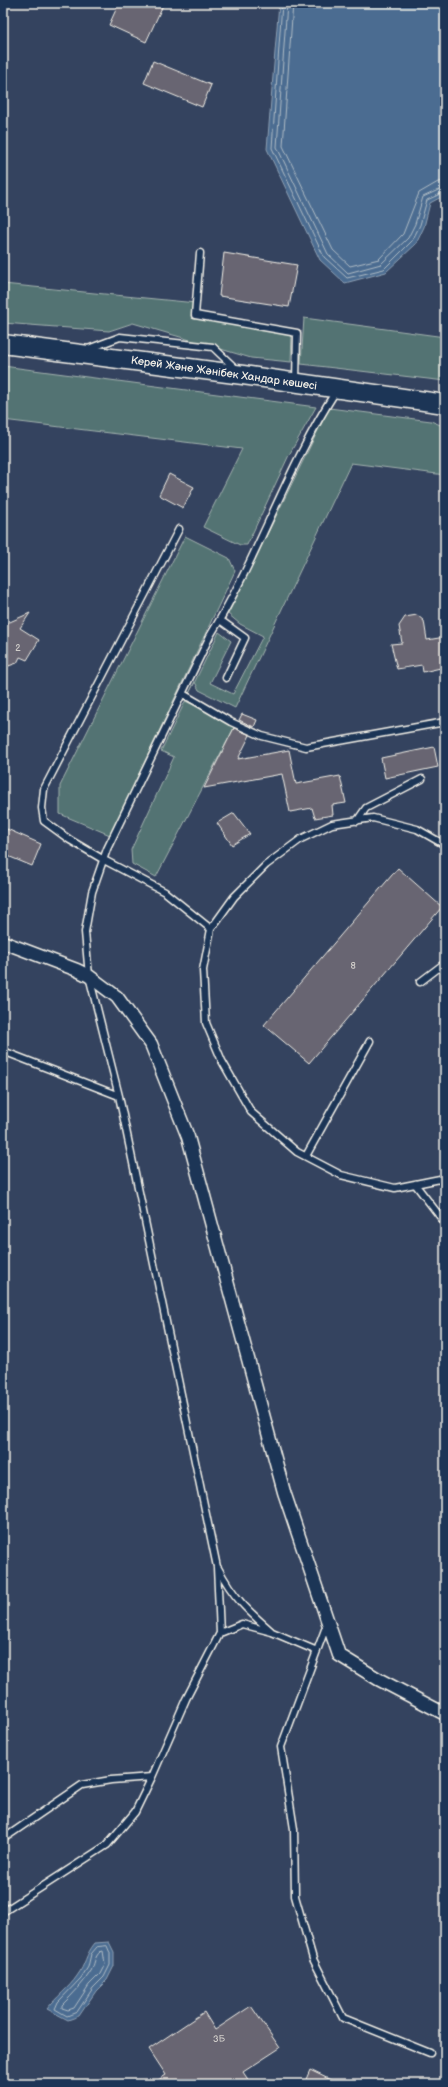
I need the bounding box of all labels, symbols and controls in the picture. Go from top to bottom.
street label: Керей Және Жәнібек Хандар көшесі [130,353,318,393]
house number: 2 [15,643,21,654]
house number: 8 [350,961,356,972]
house number: 3Б [213,2034,226,2045]

